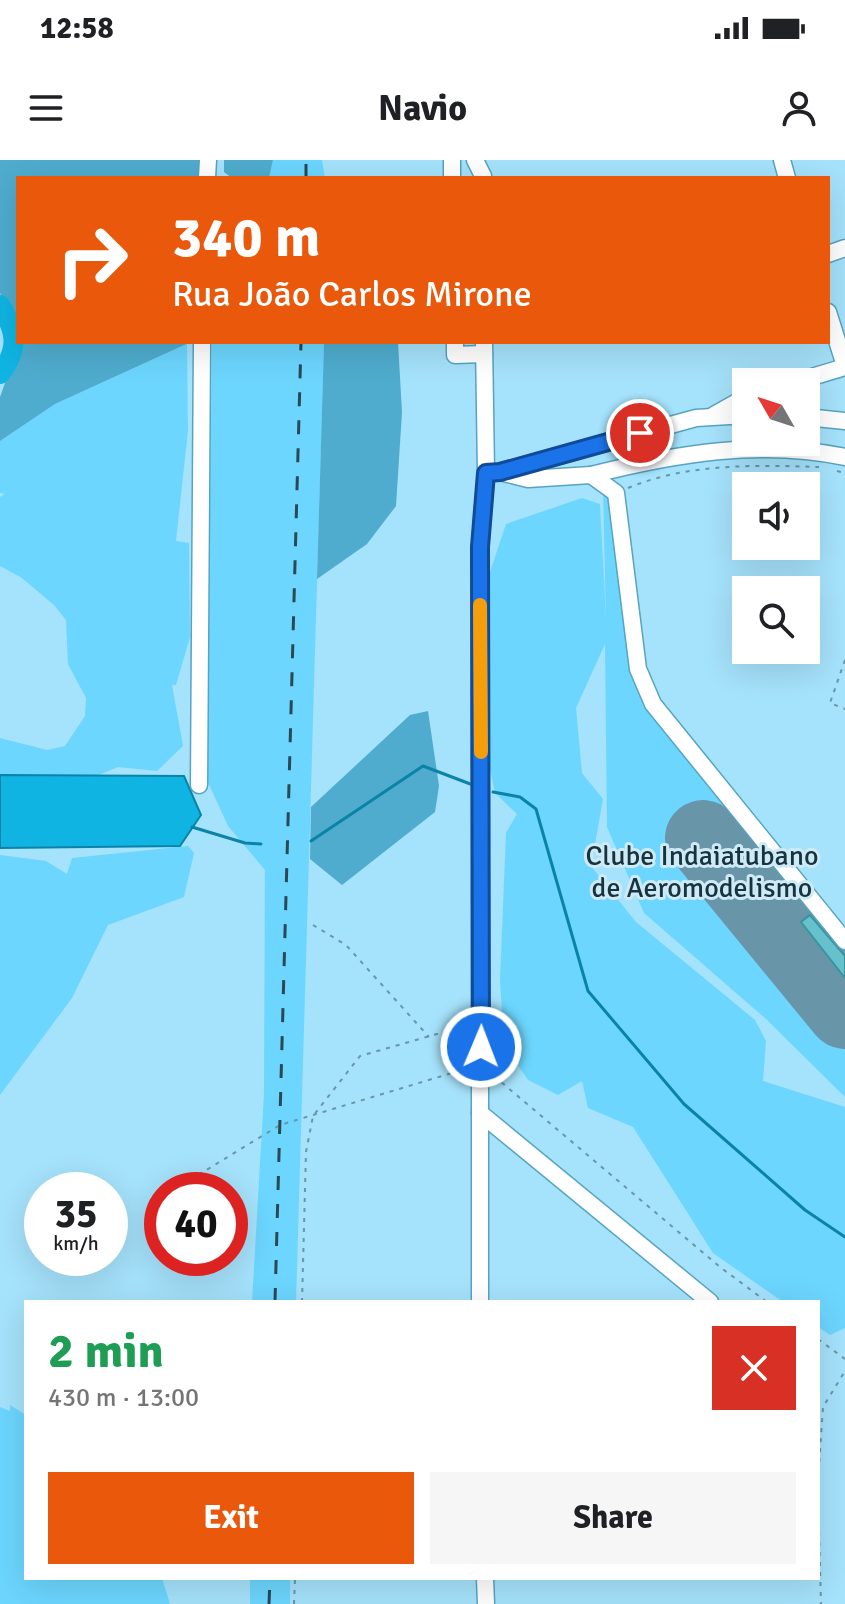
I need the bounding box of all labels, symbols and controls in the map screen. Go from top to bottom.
text: 12:58 [40,10,114,47]
icon: menu [24,86,68,130]
text: Navio [378,86,467,131]
icon: person [777,86,821,130]
text: 340 m [172,203,320,272]
icon: right [40,208,144,312]
text: Rua João Carlos Mirone [172,272,532,317]
north arrow [732,368,820,456]
map controls [732,368,820,664]
pin [606,399,674,467]
icon: arrive [618,411,662,455]
button: sound [732,472,820,560]
button: search [732,576,820,664]
park label: Clube Indaiatubano de Aeromodelismo [585,839,819,905]
position arrow [439,1005,523,1089]
speed limit sign: 40 [144,1172,248,1276]
text: 35 [54,1189,98,1239]
text: km/h [53,1231,99,1256]
text: 2 min [48,1322,164,1381]
button: close [712,1326,796,1410]
text: 430 m · 13:00 [48,1382,199,1414]
button: Exit [48,1472,414,1564]
button: Share [430,1472,796,1564]

